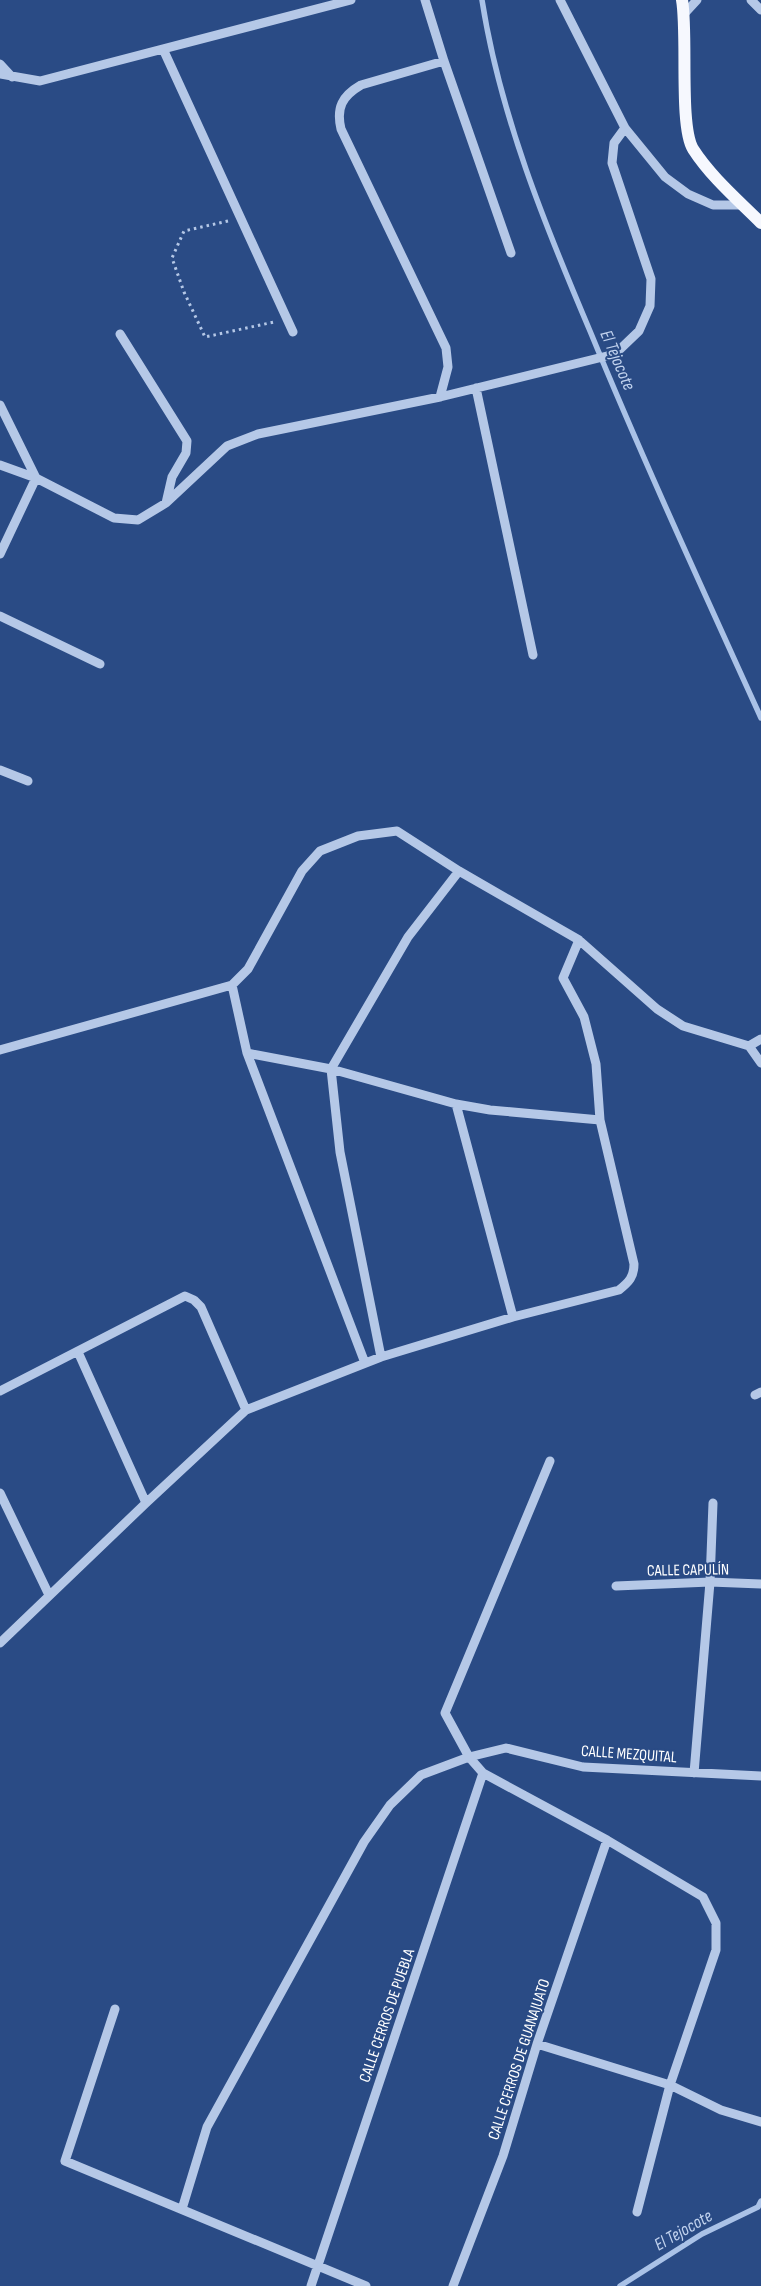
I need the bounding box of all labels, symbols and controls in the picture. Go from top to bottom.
water label: El Tejocote [595,327,640,394]
street label: CALLE CAPULÍN [647,1560,729,1581]
street label: CALLE MEZQUITAL [580,1742,677,1767]
street label: CALLE CERROS DE PUEBLA [356,1946,419,2085]
street label: CALLE CERROS DE GUANAJUATO [484,1977,554,2142]
water label: El Tejocote [651,2205,716,2255]

